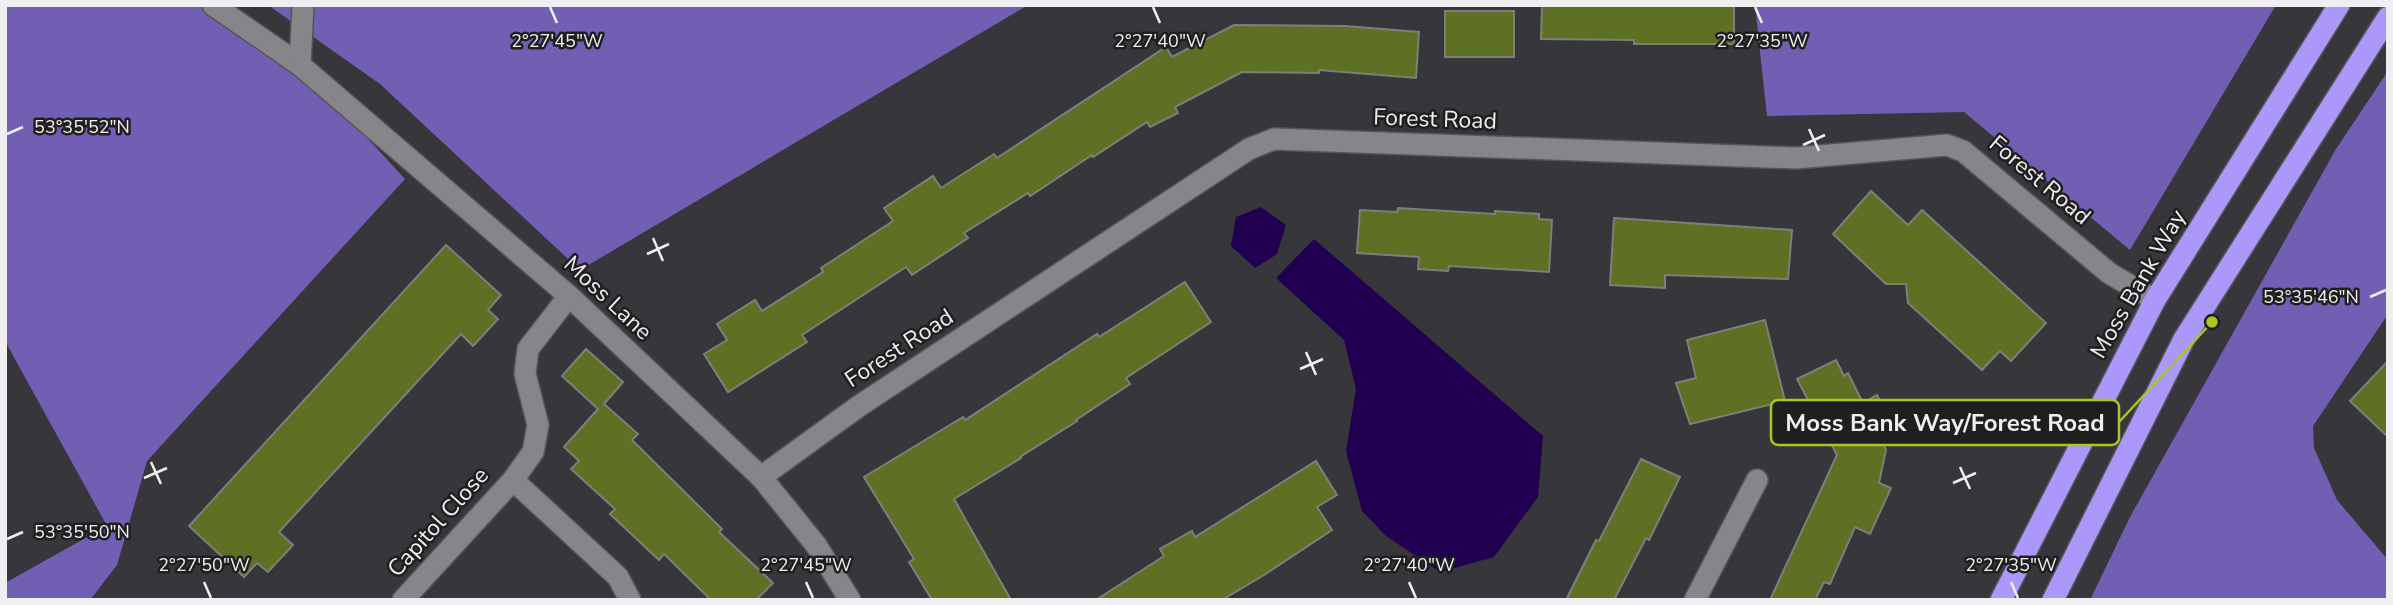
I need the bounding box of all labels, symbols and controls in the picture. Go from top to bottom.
text: 2°27'45"W [511,29,603,53]
text: 2°27'40"W [1114,29,1206,53]
text: 2°27'35"W [1716,29,1808,53]
street label: Forest Road [1373,101,1497,137]
text: 53°35'52"N [34,115,130,139]
street label: Forest Road [1983,128,2097,232]
street label: Moss Bank Way [2083,204,2193,364]
street label: Moss Lane [557,249,659,347]
text: 53°35'46"N [2263,285,2359,309]
street label: Forest Road [839,301,959,395]
callout: Moss Bank Way/Forest Road [1771,400,2119,445]
text: Moss Bank Way/Forest Road [1785,407,2105,439]
street label: Capitol Close [380,460,496,584]
text: 53°35'50"N [34,520,130,544]
text: 2°27'50"W [158,553,250,577]
text: 2°27'45"W [760,553,852,577]
text: 2°27'40"W [1363,553,1455,577]
text: 2°27'35"W [1965,553,2057,577]

